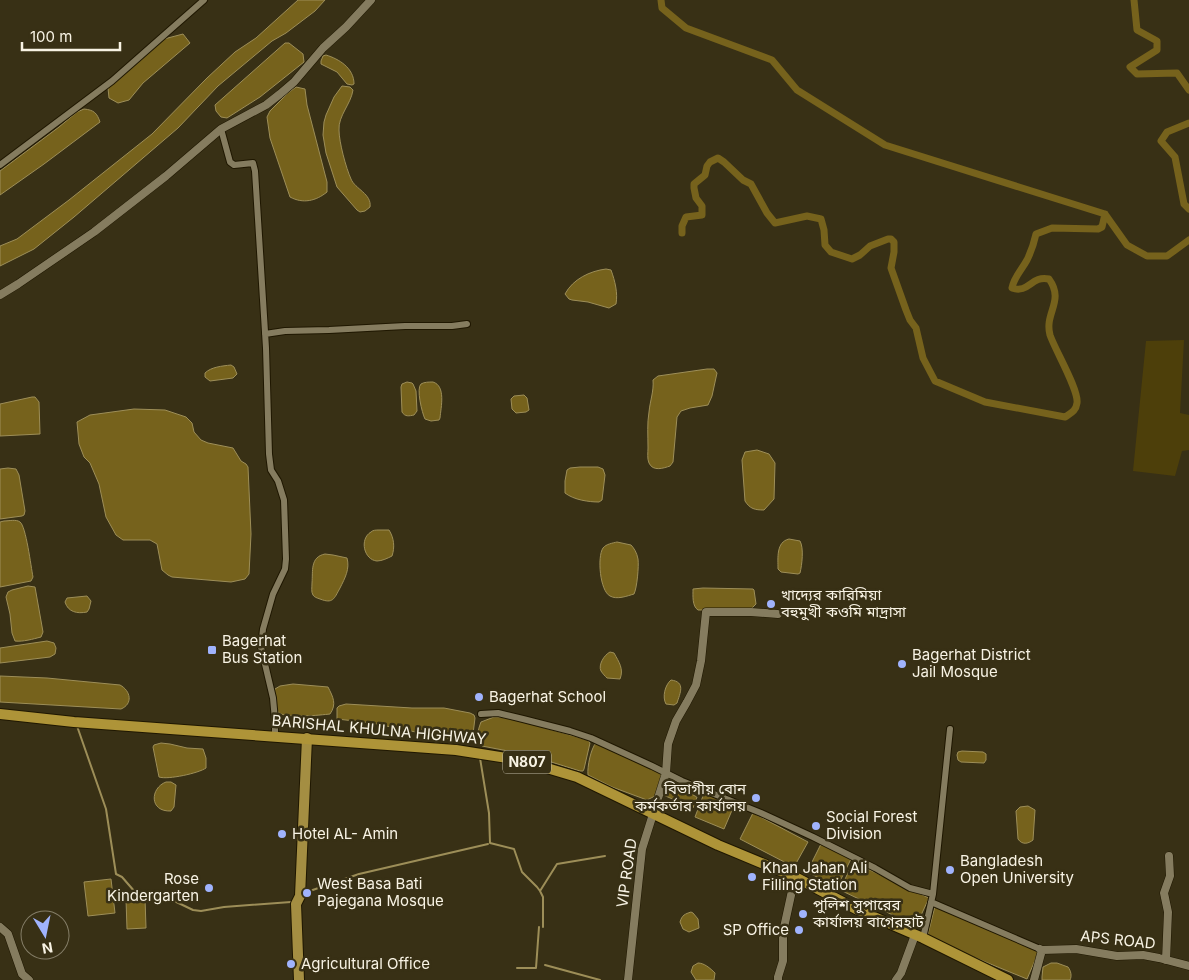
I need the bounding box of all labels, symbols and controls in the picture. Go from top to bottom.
scale bar [22,20,120,52]
text: 100 m [30,27,72,46]
place label: খাদ্যের কারিমিয়া বহুমুখী কওমি মাদ্রাসা [780,585,907,621]
marker: খাদ্যের কারিমিয়া বহুমুখী কওমি মাদ্রাসা [765,598,777,610]
place label: Bagerhat Bus Station [222,631,302,667]
marker: Bagerhat Bus Station [206,644,218,656]
place label: Bagerhat District Jail Mosque [912,645,1031,681]
marker: Bagerhat District Jail Mosque [896,658,908,670]
place label: Bagerhat School [489,687,606,706]
marker: Bagerhat School [473,691,485,703]
street label: BARISHAL KHULNA HIGHWAY [271,711,487,748]
road number: N807 [503,750,551,774]
place label: বিভাগীয় বোন কর্মকর্তার কার্যালয় [634,779,747,815]
marker: বিভাগীয় বোন কর্মকর্তার কার্যালয় [750,792,762,804]
place label: Social Forest Division [826,807,917,843]
marker: Social Forest Division [810,820,822,832]
place label: Hotel AL- Amin [292,824,398,843]
marker: Hotel AL- Amin [276,828,288,840]
street label: VIP ROAD [612,837,641,909]
place label: Bangladesh Open University [960,851,1074,887]
place label: Khan Jahan Ali Filling Station [762,858,867,894]
marker: Bangladesh Open University [944,864,956,876]
place label: Rose Kindergarten [107,869,199,905]
marker: Khan Jahan Ali Filling Station [746,871,758,883]
place label: West Basa Bati Pajegana Mosque [317,874,444,910]
marker: Rose Kindergarten [203,882,215,894]
marker: West Basa Bati Pajegana Mosque [301,887,313,899]
place label: পুলিশ সুপারের কার্যালয় বাগেরহাট [812,895,924,931]
marker: পুলিশ সুপারের কার্যালয় বাগেরহাট [797,908,809,920]
north arrow [20,910,70,960]
place label: SP Office [723,920,789,939]
marker: SP Office [793,924,805,936]
street label: APS ROAD [1079,926,1157,953]
text: N [41,939,54,958]
place label: Agricultural Office [301,954,430,973]
marker: Agricultural Office [285,958,297,970]

